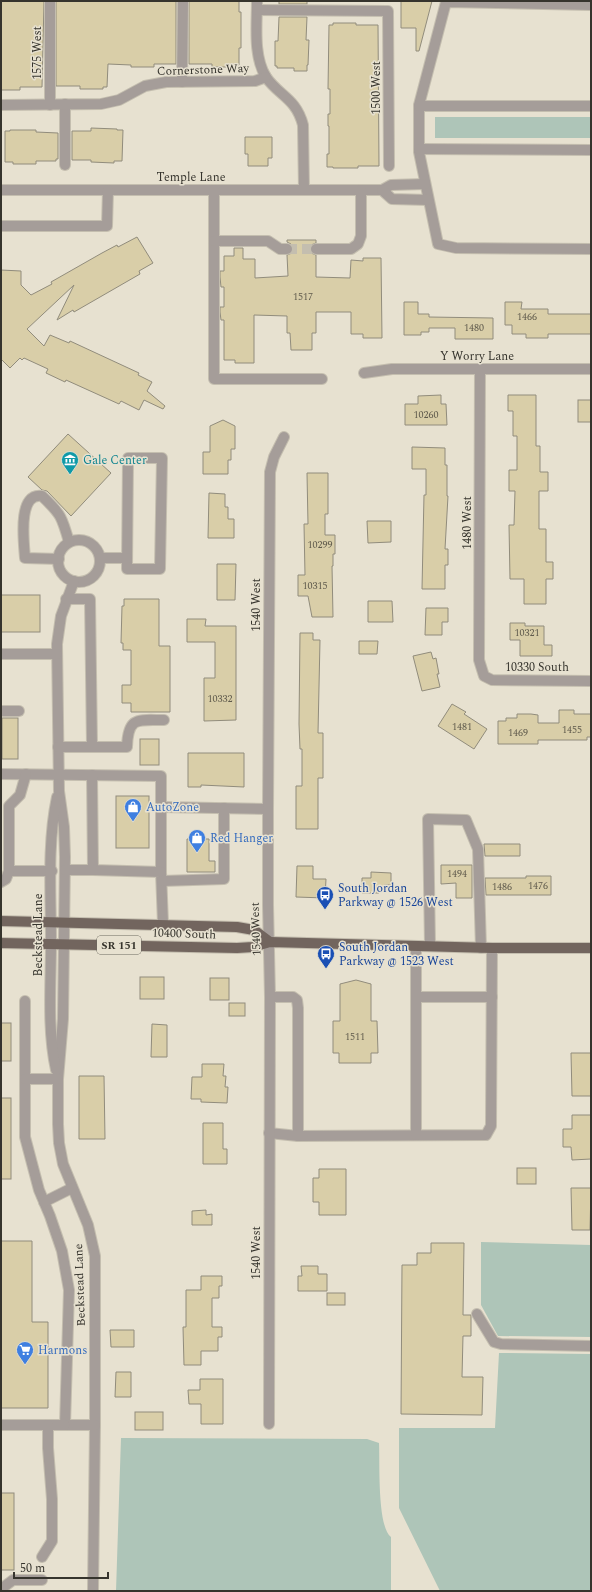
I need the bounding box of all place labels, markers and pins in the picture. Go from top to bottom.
museum icon: Gale Center [60,450,80,475]
place label: Gale Center [83,451,147,470]
shop icon: AutoZone [123,797,143,822]
place label: AutoZone [146,798,199,817]
shop icon: Red Hanger [187,828,207,853]
place label: Red Hanger [210,829,273,848]
place label: South Jordan Parkway @ 1526 West [338,879,453,912]
bus stop icon: South Jordan Parkway @ 1526 West [315,885,335,910]
place label: South Jordan Parkway @ 1523 West [339,938,454,971]
bus stop icon: South Jordan Parkway @ 1523 West [316,944,336,969]
supermarket icon: Harmons [15,1340,35,1365]
place label: Harmons [38,1341,87,1360]

